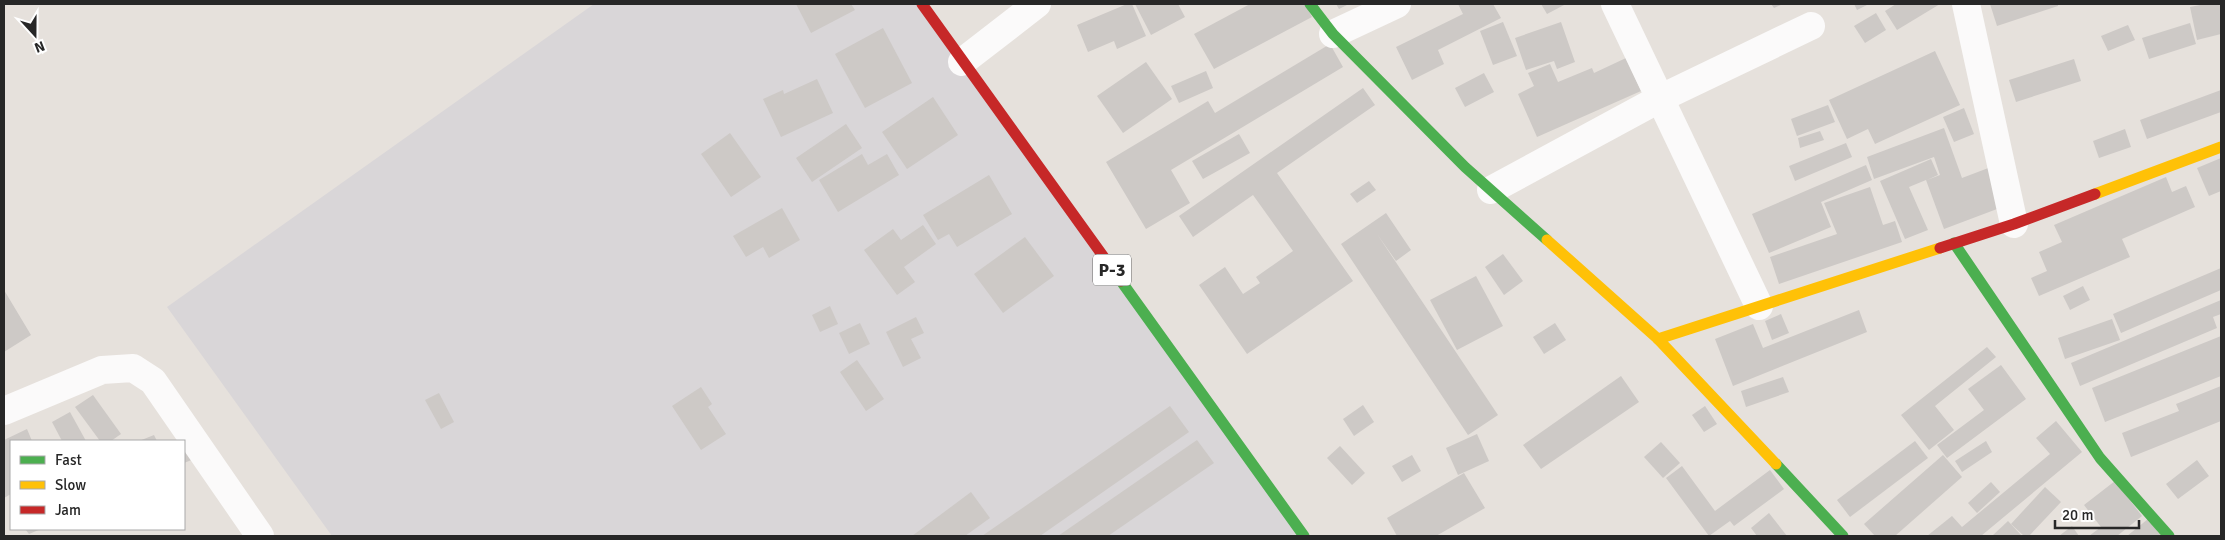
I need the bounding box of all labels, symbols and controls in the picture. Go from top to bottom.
north arrow [10,10,60,60]
text: N [32,37,47,56]
road number: P-3 [1093,254,1131,286]
legend [10,440,185,530]
text: Fast [55,451,82,469]
text: Slow [55,476,86,494]
scale bar [2055,498,2139,530]
text: Jam [55,501,81,519]
text: 20 m [2062,506,2093,524]

